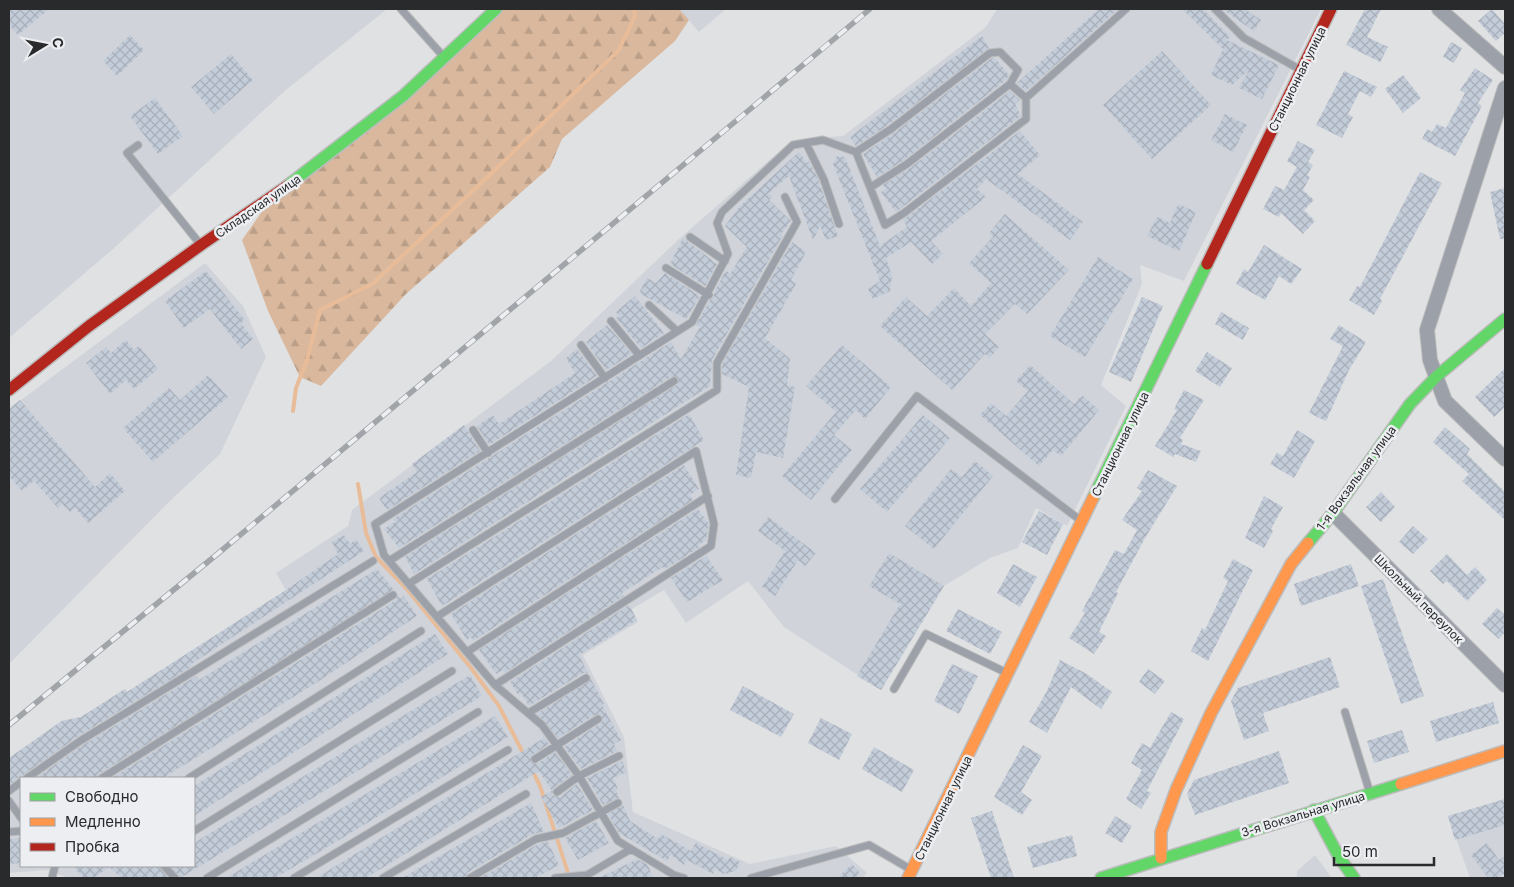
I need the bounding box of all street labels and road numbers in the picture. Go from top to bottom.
street label: Станционная улица [1265,24,1329,134]
street label: Складская улица [212,171,304,241]
street label: Станционная улица [1088,389,1152,499]
street label: 1-я Вокзальная улица [1313,423,1399,533]
street label: Школьный переулок [1371,551,1467,647]
street label: Станционная улица [911,753,975,863]
street label: 3-я Вокзальная улица [1239,788,1367,840]

